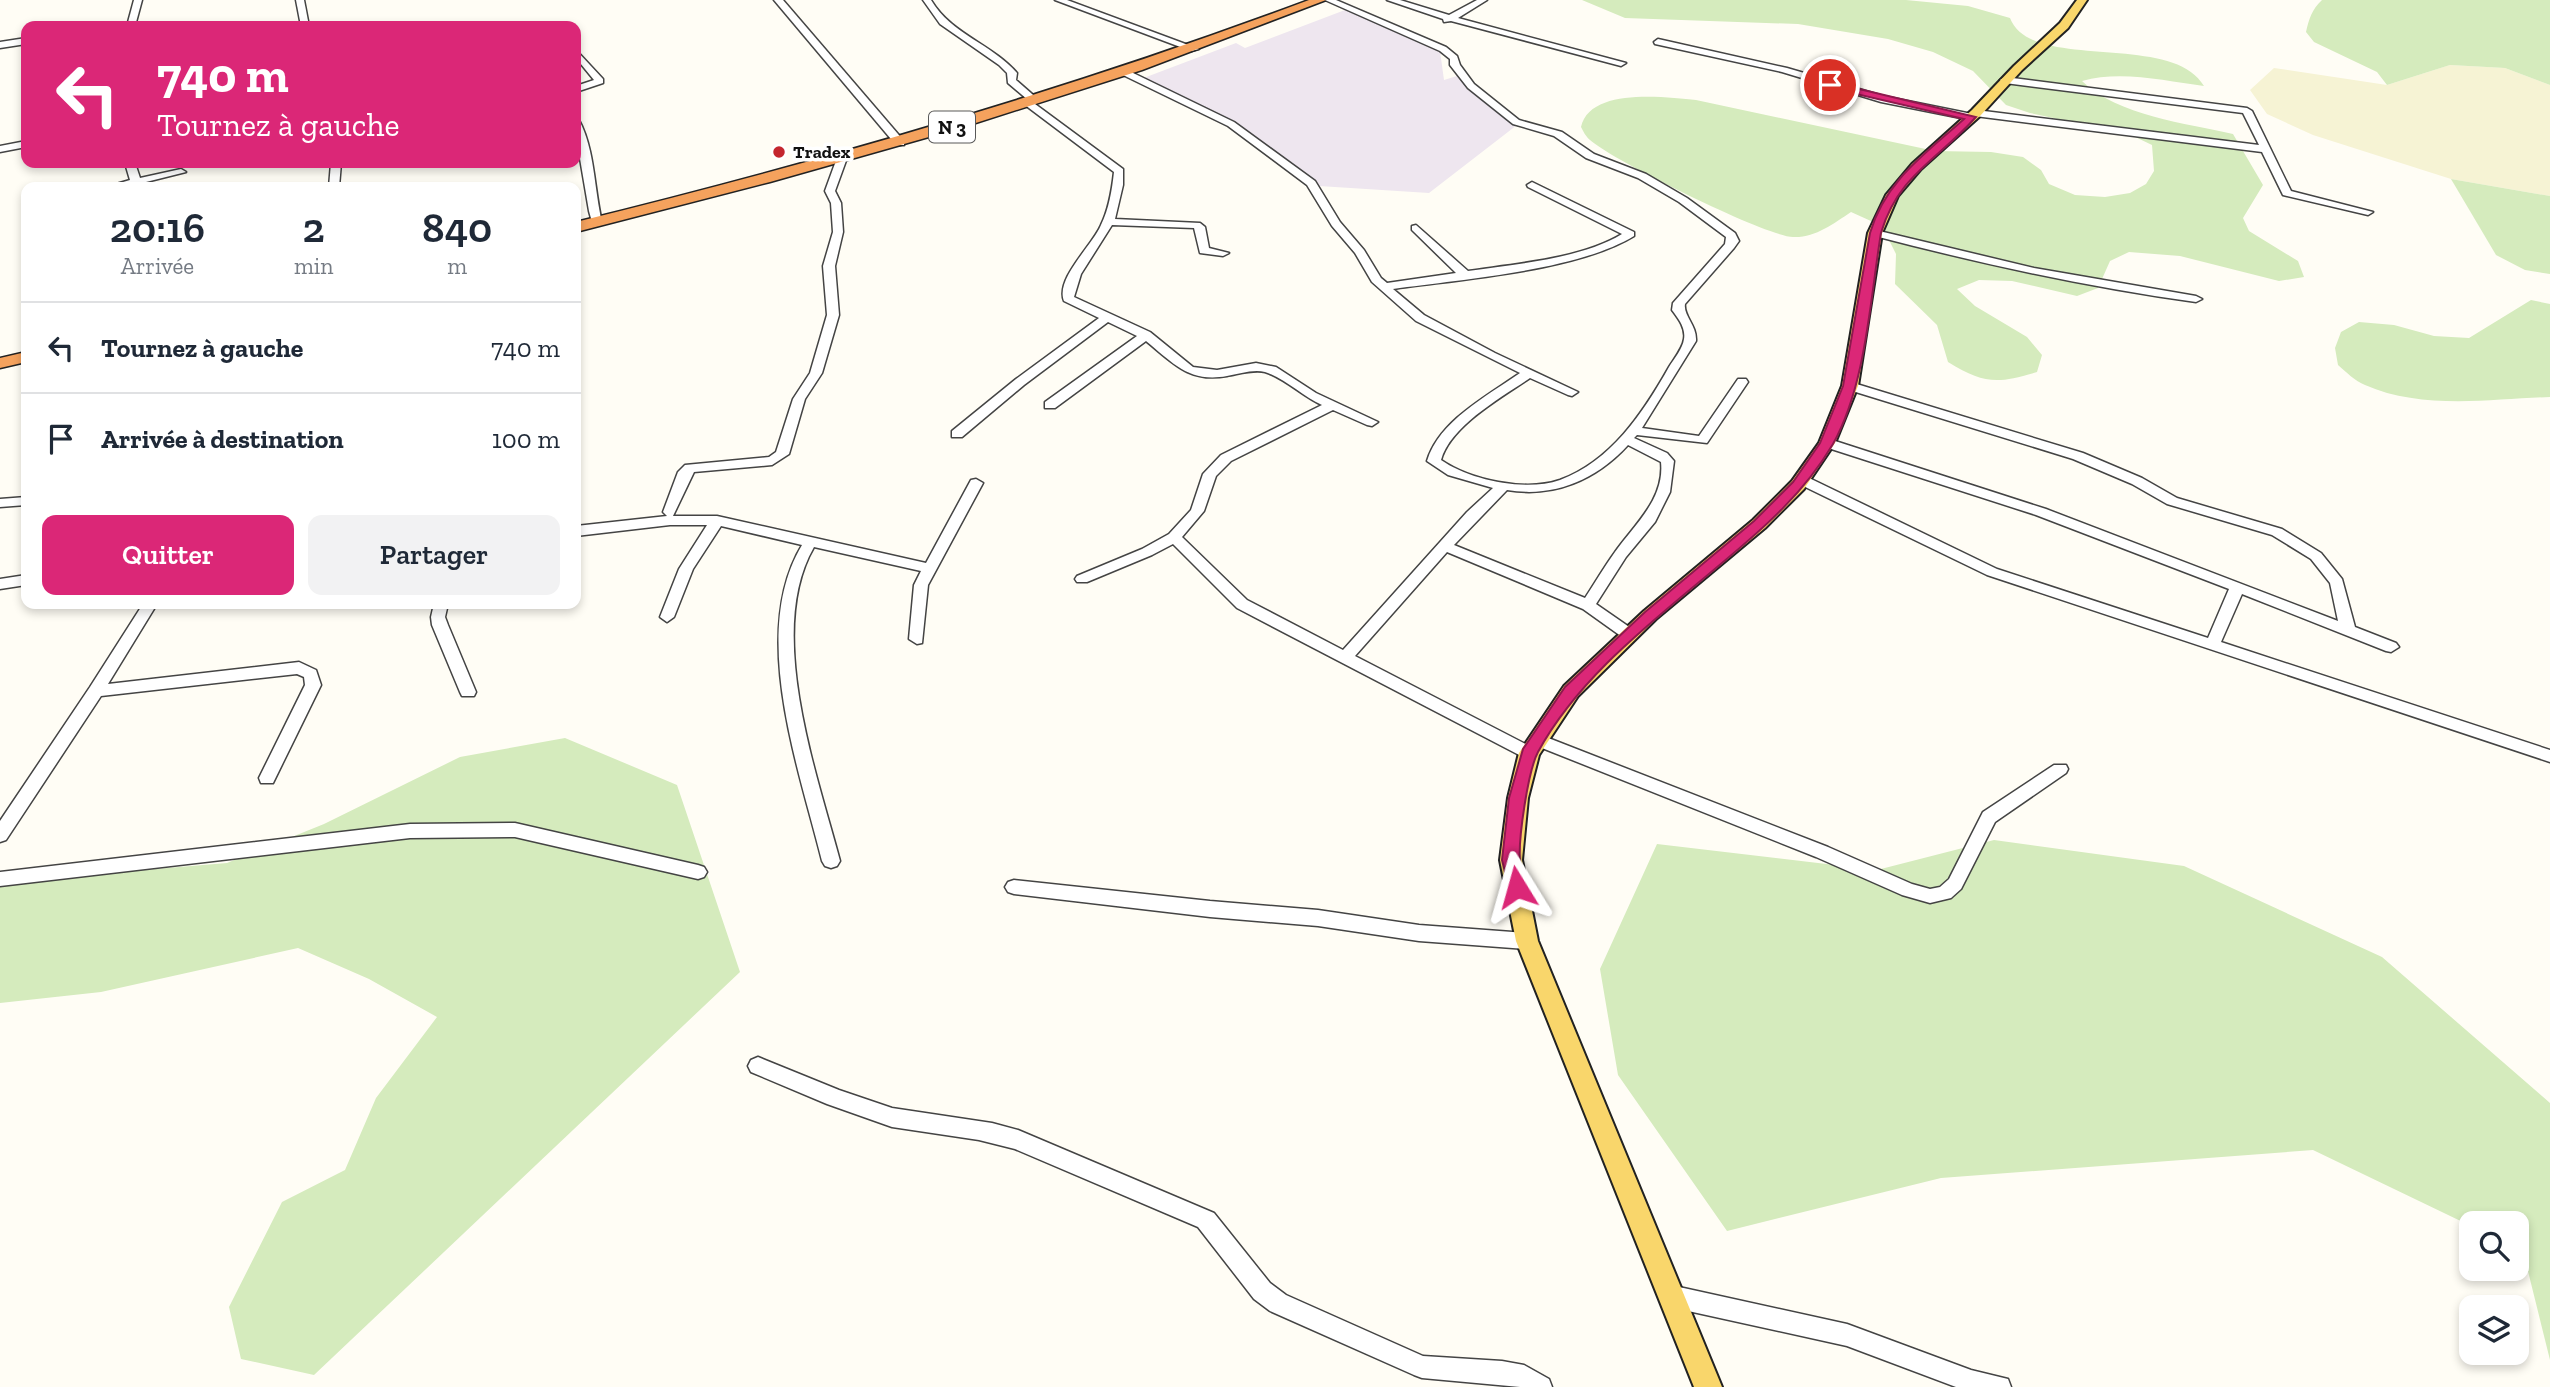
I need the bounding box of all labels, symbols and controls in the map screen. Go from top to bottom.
text: 740 m [157,46,289,105]
icon: left [42,49,133,140]
pin [1800,55,1860,115]
icon: arrive [1811,66,1849,104]
text: Tournez à gauche [157,106,400,144]
road number: N 3 [929,111,975,142]
place label: Tradex [793,141,851,163]
marker: Tradex [771,144,787,160]
text: 20:16 [110,202,205,253]
text: 2 [303,202,325,253]
text: 840 [422,202,492,253]
text: Arrivée [121,252,194,280]
text: min [294,252,333,280]
text: m [447,252,467,280]
icon: left [42,329,80,367]
text: Tournez à gauche [101,332,303,364]
text: 740 m [491,332,560,364]
icon: arrive [42,420,80,458]
text: Arrivée à destination [101,423,344,455]
text: 100 m [492,423,560,455]
button: Quitter [42,515,294,595]
button: Partager [308,515,560,595]
position arrow [1480,850,1554,924]
map controls [2459,1211,2529,1365]
button: search [2459,1211,2529,1281]
button: layers [2459,1295,2529,1365]

